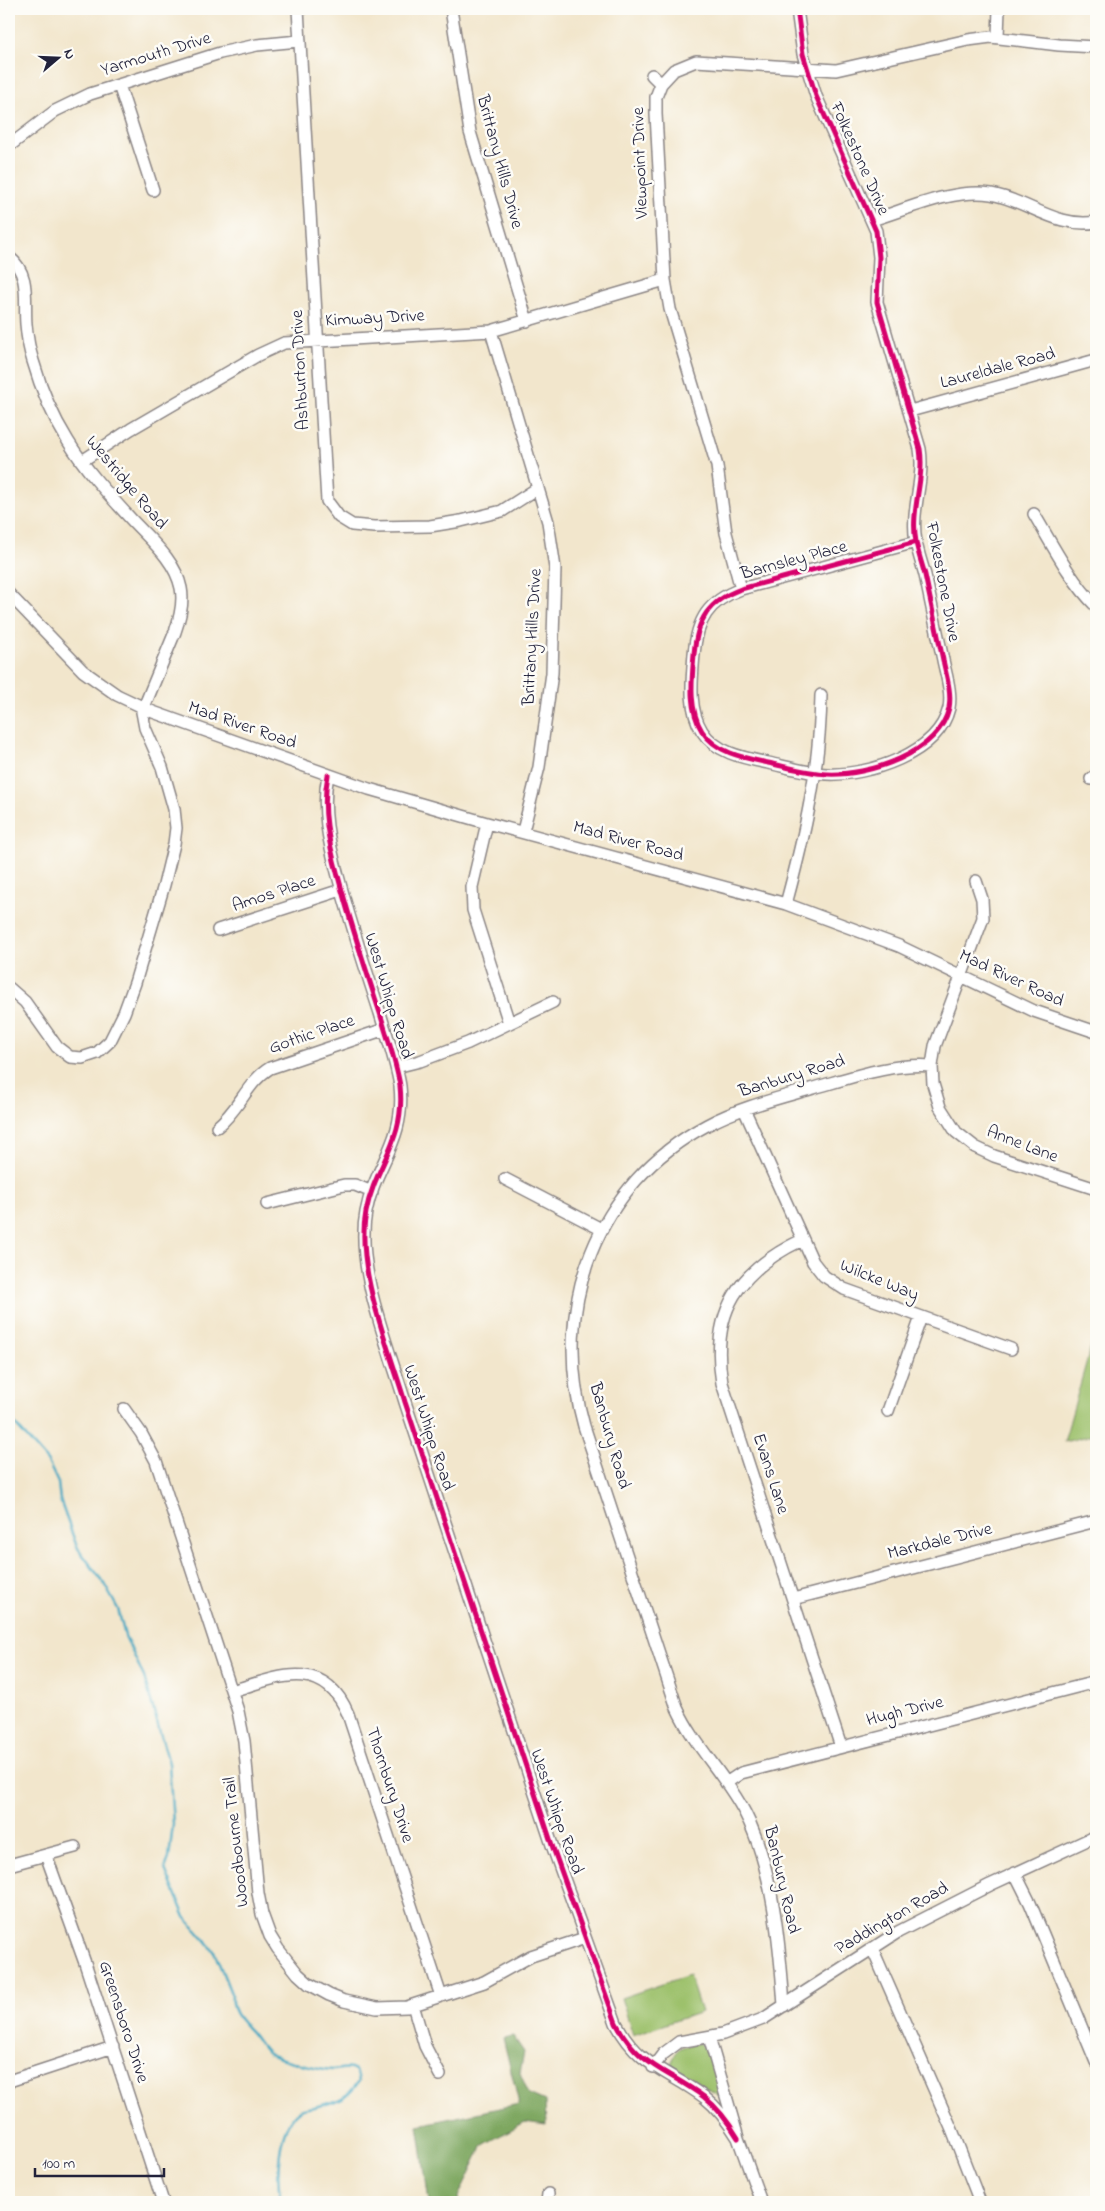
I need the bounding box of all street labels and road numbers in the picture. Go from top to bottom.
street label: Yarmouth Drive [98,26,215,84]
street label: Brittany Hills Drive [468,91,530,232]
street label: Folkestone Drive [822,97,896,221]
street label: Viewpoint Drive [626,106,656,220]
street label: Kimway Drive [325,303,426,335]
street label: Ashburton Drive [285,308,317,431]
street label: Laureldale Road [938,341,1058,397]
street label: Westridge Road [78,430,173,536]
street label: Folkestone Drive [917,519,967,645]
street label: Barnsley Place [737,534,851,588]
street label: Brittany Hills Drive [516,567,550,707]
street label: Mad River Road [184,695,300,757]
street label: Mad River Road [570,815,686,869]
street label: Amos Place [229,868,320,920]
street label: West Whipp Road [356,930,420,1062]
street label: Mad River Road [954,943,1068,1015]
street label: Gothic Place [266,1008,359,1062]
street label: Banbury Road [735,1049,848,1106]
street label: Anne Lane [982,1119,1062,1171]
street label: Wilcke Way [836,1253,922,1309]
street label: West Whipp Road [395,1362,461,1494]
street label: Banbury Road [581,1379,637,1492]
street label: Evans Lane [745,1430,796,1519]
street label: Markdale Drive [885,1516,996,1568]
street label: Hugh Drive [864,1690,947,1735]
street label: Thornbury Drive [358,1724,420,1847]
street label: West Whipp Road [522,1746,590,1878]
street label: Woodbourne Trail [217,1776,257,1908]
street label: Banbury Road [756,1823,806,1936]
street label: Paddington Road [830,1876,954,1963]
street label: Greensboro Drive [91,1958,155,2087]

